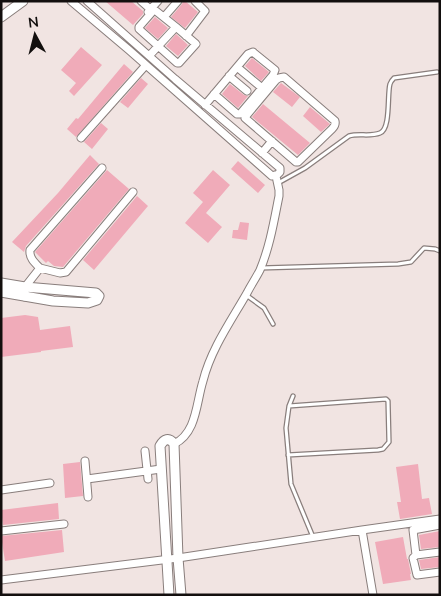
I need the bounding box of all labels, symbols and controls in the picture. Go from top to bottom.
north arrow [10,10,60,60]
text: N [27,13,40,32]

